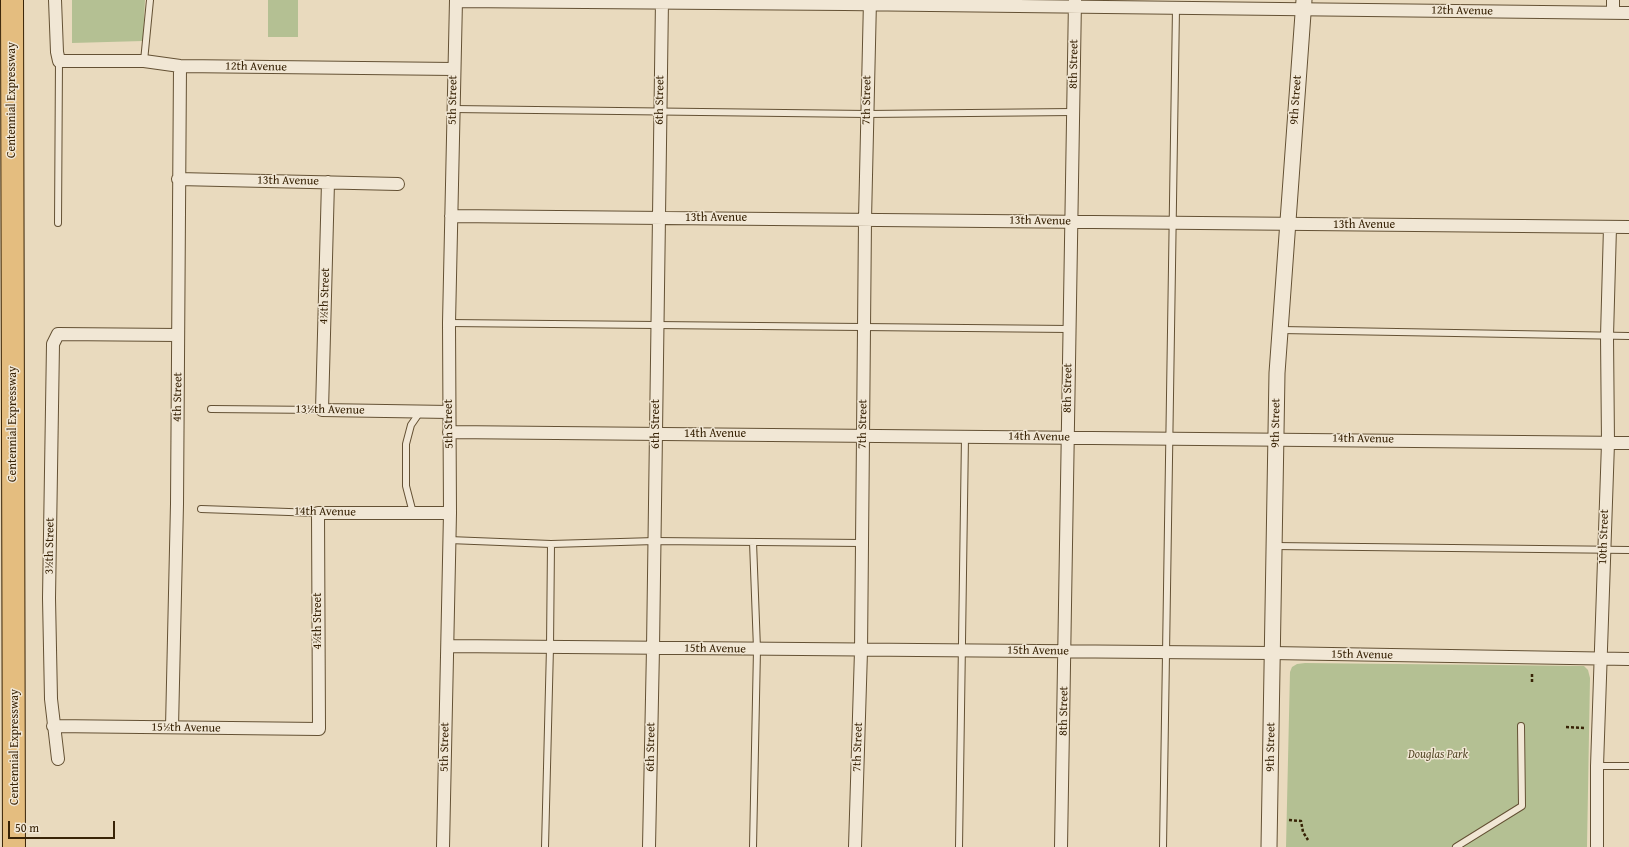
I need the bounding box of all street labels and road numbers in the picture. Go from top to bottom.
street label: 12th Avenue [1431,3,1493,19]
street label: 8th Street [1066,39,1082,89]
street label: Centennial Expressway [5,42,19,158]
street label: 12th Avenue [225,59,287,75]
street label: 5th Street [445,75,461,125]
street label: 6th Street [652,75,668,125]
street label: 7th Street [859,75,875,125]
street label: 9th Street [1287,75,1305,125]
street label: 13th Avenue [257,173,319,189]
street label: 13th Avenue [685,211,747,225]
street label: 13th Avenue [1009,213,1071,229]
street label: 13th Avenue [1333,218,1395,232]
street label: 4½th Street [317,267,333,325]
street label: 8th Street [1060,363,1076,413]
street label: Centennial Expressway [6,366,20,482]
street label: 4th Street [170,372,186,422]
street label: 9th Street [1268,398,1284,448]
street label: 5th Street [441,399,457,449]
street label: 6th Street [649,399,663,449]
street label: 7th Street [855,399,871,449]
street label: 13½th Avenue [295,402,365,418]
street label: 14th Avenue [684,427,746,441]
street label: 14th Avenue [1008,429,1070,445]
street label: 14th Avenue [1332,431,1394,447]
street label: 14th Avenue [294,504,356,520]
street label: 10th Street [1596,509,1612,565]
street label: 3½th Street [42,517,58,575]
street label: 4½th Street [311,593,325,649]
street label: 15th Avenue [684,641,746,657]
street label: 15th Avenue [1007,643,1069,659]
street label: 15th Avenue [1331,647,1393,663]
street label: 8th Street [1056,686,1072,736]
street label: Centennial Expressway [8,689,22,805]
street label: 15½th Avenue [151,720,221,736]
street label: 5th Street [437,722,453,772]
street label: 6th Street [643,722,659,772]
street label: 7th Street [850,722,866,772]
street label: 9th Street [1263,722,1279,772]

